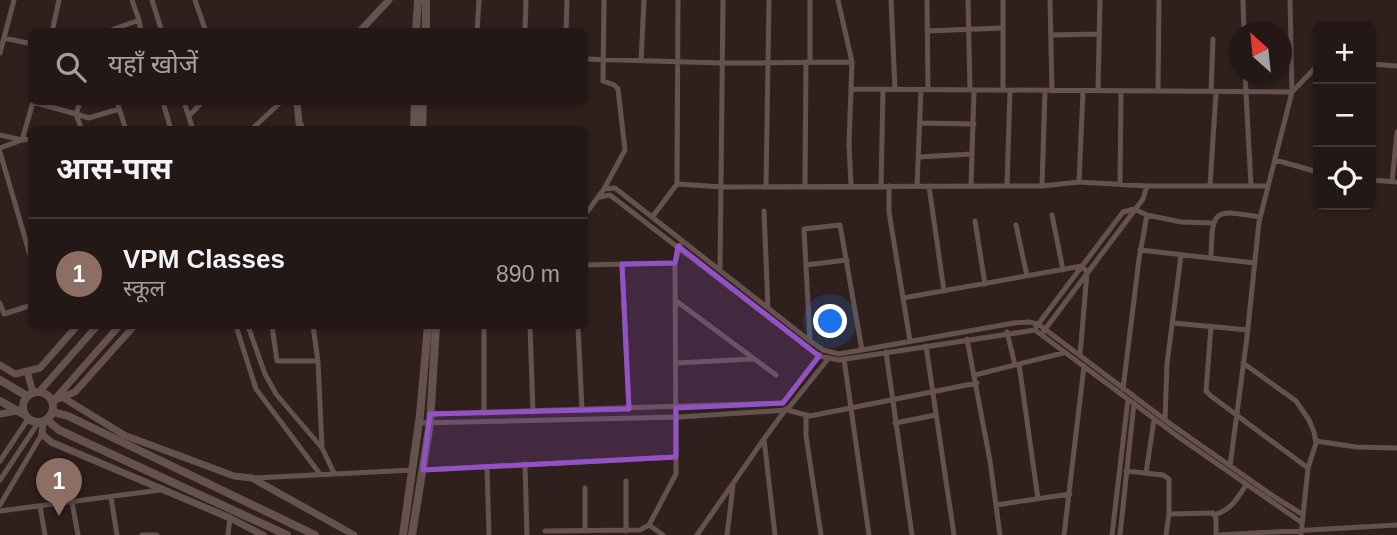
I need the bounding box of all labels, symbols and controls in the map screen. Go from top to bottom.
north arrow [1229,21,1292,84]
map controls [1313,21,1376,210]
button: + [1313,21,1376,84]
search box [28,28,588,105]
icon: search [52,48,90,86]
text: यहाँ खोजें [108,49,198,79]
button: − [1313,84,1376,147]
button: locate [1313,147,1376,210]
text: आस-पास [56,152,172,185]
text: VPM Classes [123,244,285,274]
text: 1 [73,261,85,287]
text: 890 m [496,261,560,287]
text: स्कूल [123,275,165,301]
your location [813,304,847,338]
pin: 1 [36,458,82,516]

